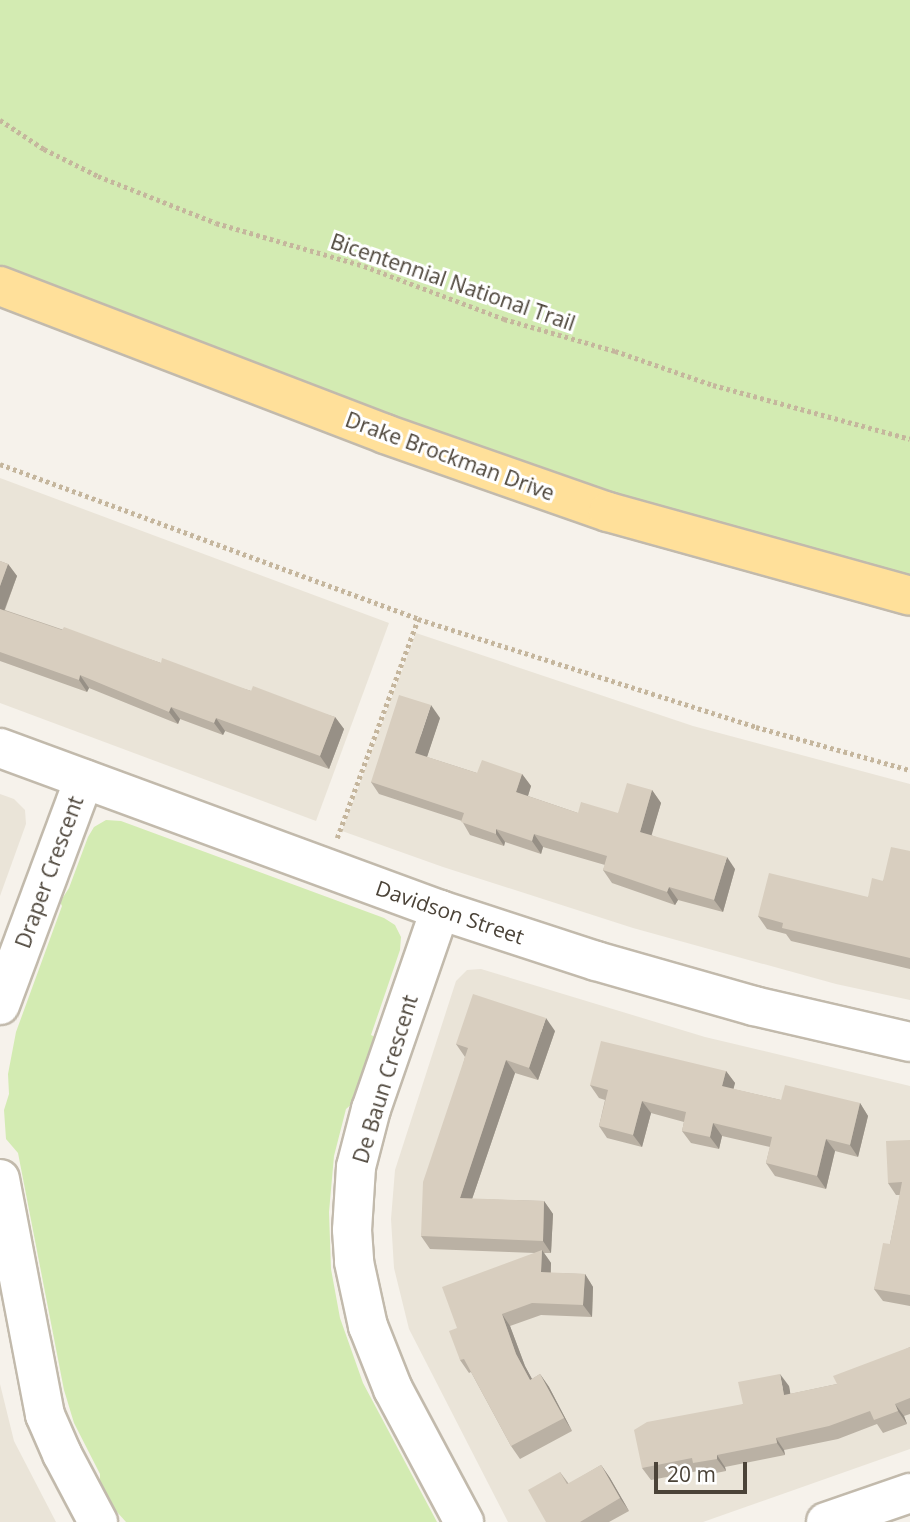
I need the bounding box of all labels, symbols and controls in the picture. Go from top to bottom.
street label: Bicentennial National Trail [327,228,579,336]
street label: Drake Brockman Drive [342,406,558,506]
street label: Draper Crescent [10,793,88,951]
street label: Davidson Street [373,875,527,949]
street label: De Baun Crescent [347,992,423,1166]
scale bar [658,1448,751,1492]
text: 20 m [667,1460,716,1488]

